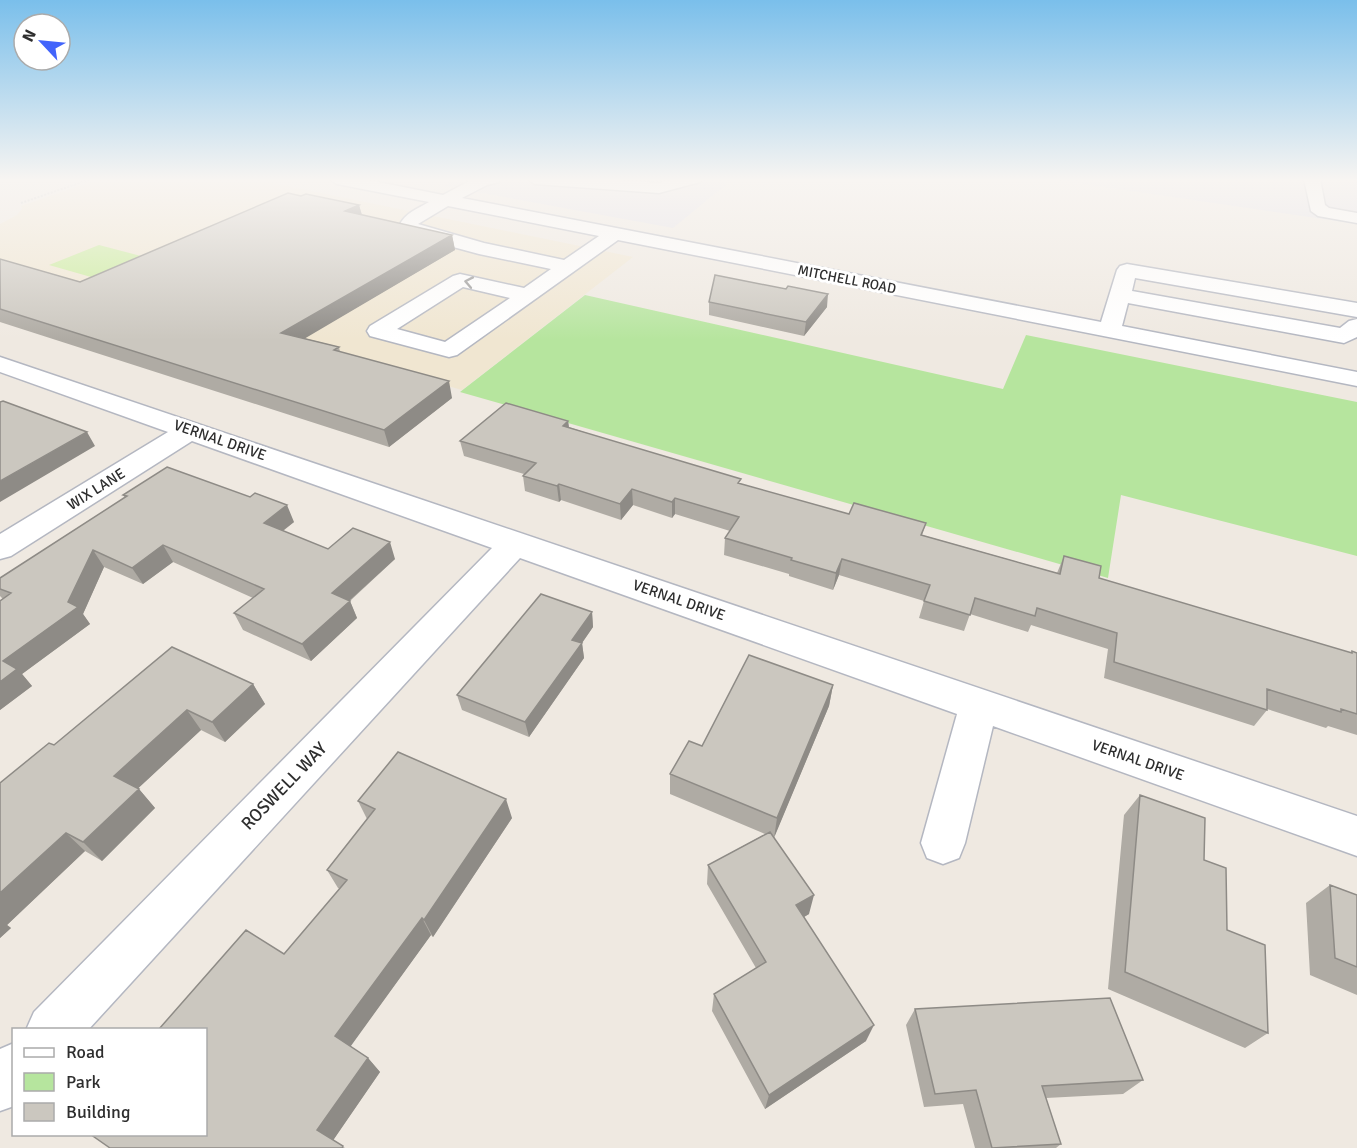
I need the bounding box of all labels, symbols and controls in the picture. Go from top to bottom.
north arrow [12,12,72,72]
text: N [18,26,41,45]
street label: MITCHELL ROAD [796,262,898,297]
one-way arrow [464,276,474,289]
street label: VERNAL DRIVE [171,416,269,464]
street label: WIX LANE [64,464,128,514]
street label: VERNAL DRIVE [630,576,728,624]
street label: VERNAL DRIVE [1089,736,1187,784]
street label: ROSWELL WAY [237,737,331,835]
legend [12,1028,207,1136]
text: Road [66,1041,105,1063]
text: Park [66,1071,101,1093]
text: Building [66,1101,130,1123]

